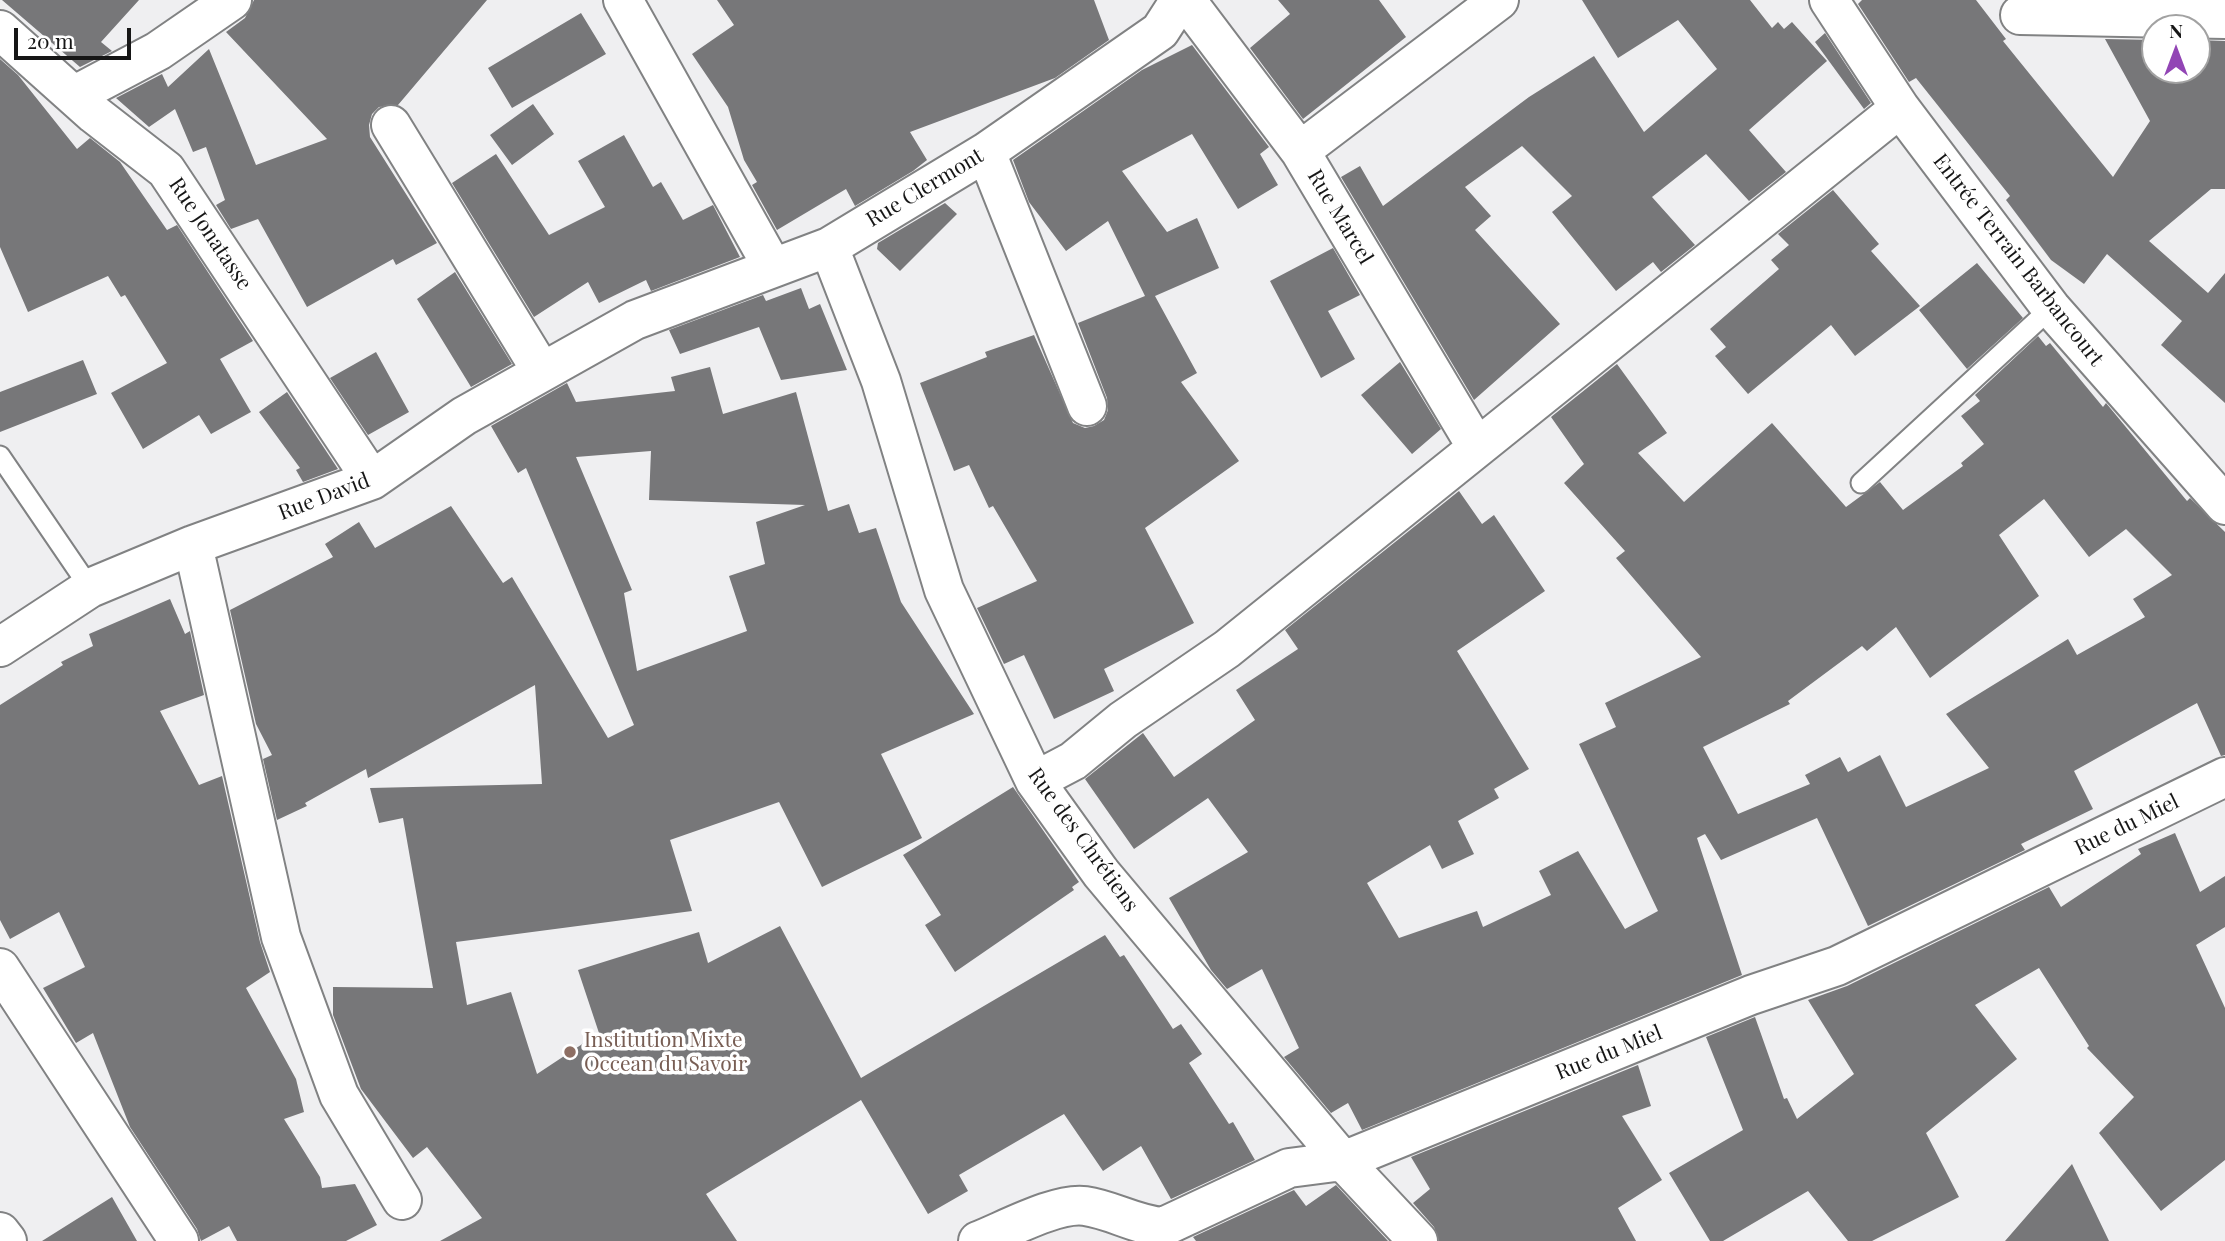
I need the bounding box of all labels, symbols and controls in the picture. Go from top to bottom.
scale bar [18,14,135,58]
north arrow [2141,14,2211,84]
text: N [2169,17,2183,43]
text: 20 m [27,26,74,54]
street label: Rue Clermont [862,143,988,233]
street label: Entrée Terrain Barbancourt [1927,149,2109,371]
street label: Rue Marcel [1302,165,1378,269]
street label: Rue Jonatasse [163,173,257,295]
street label: Rue David [275,468,373,526]
street label: Rue des Chrétiens [1022,763,1144,917]
street label: Rue du Miel [2071,789,2183,861]
street label: Rue du Miel [1552,1020,1666,1086]
place label: Institution Mixte Occean du Savoir [584,1027,747,1077]
marker: Institution Mixte Occean du Savoir [562,1044,578,1060]

